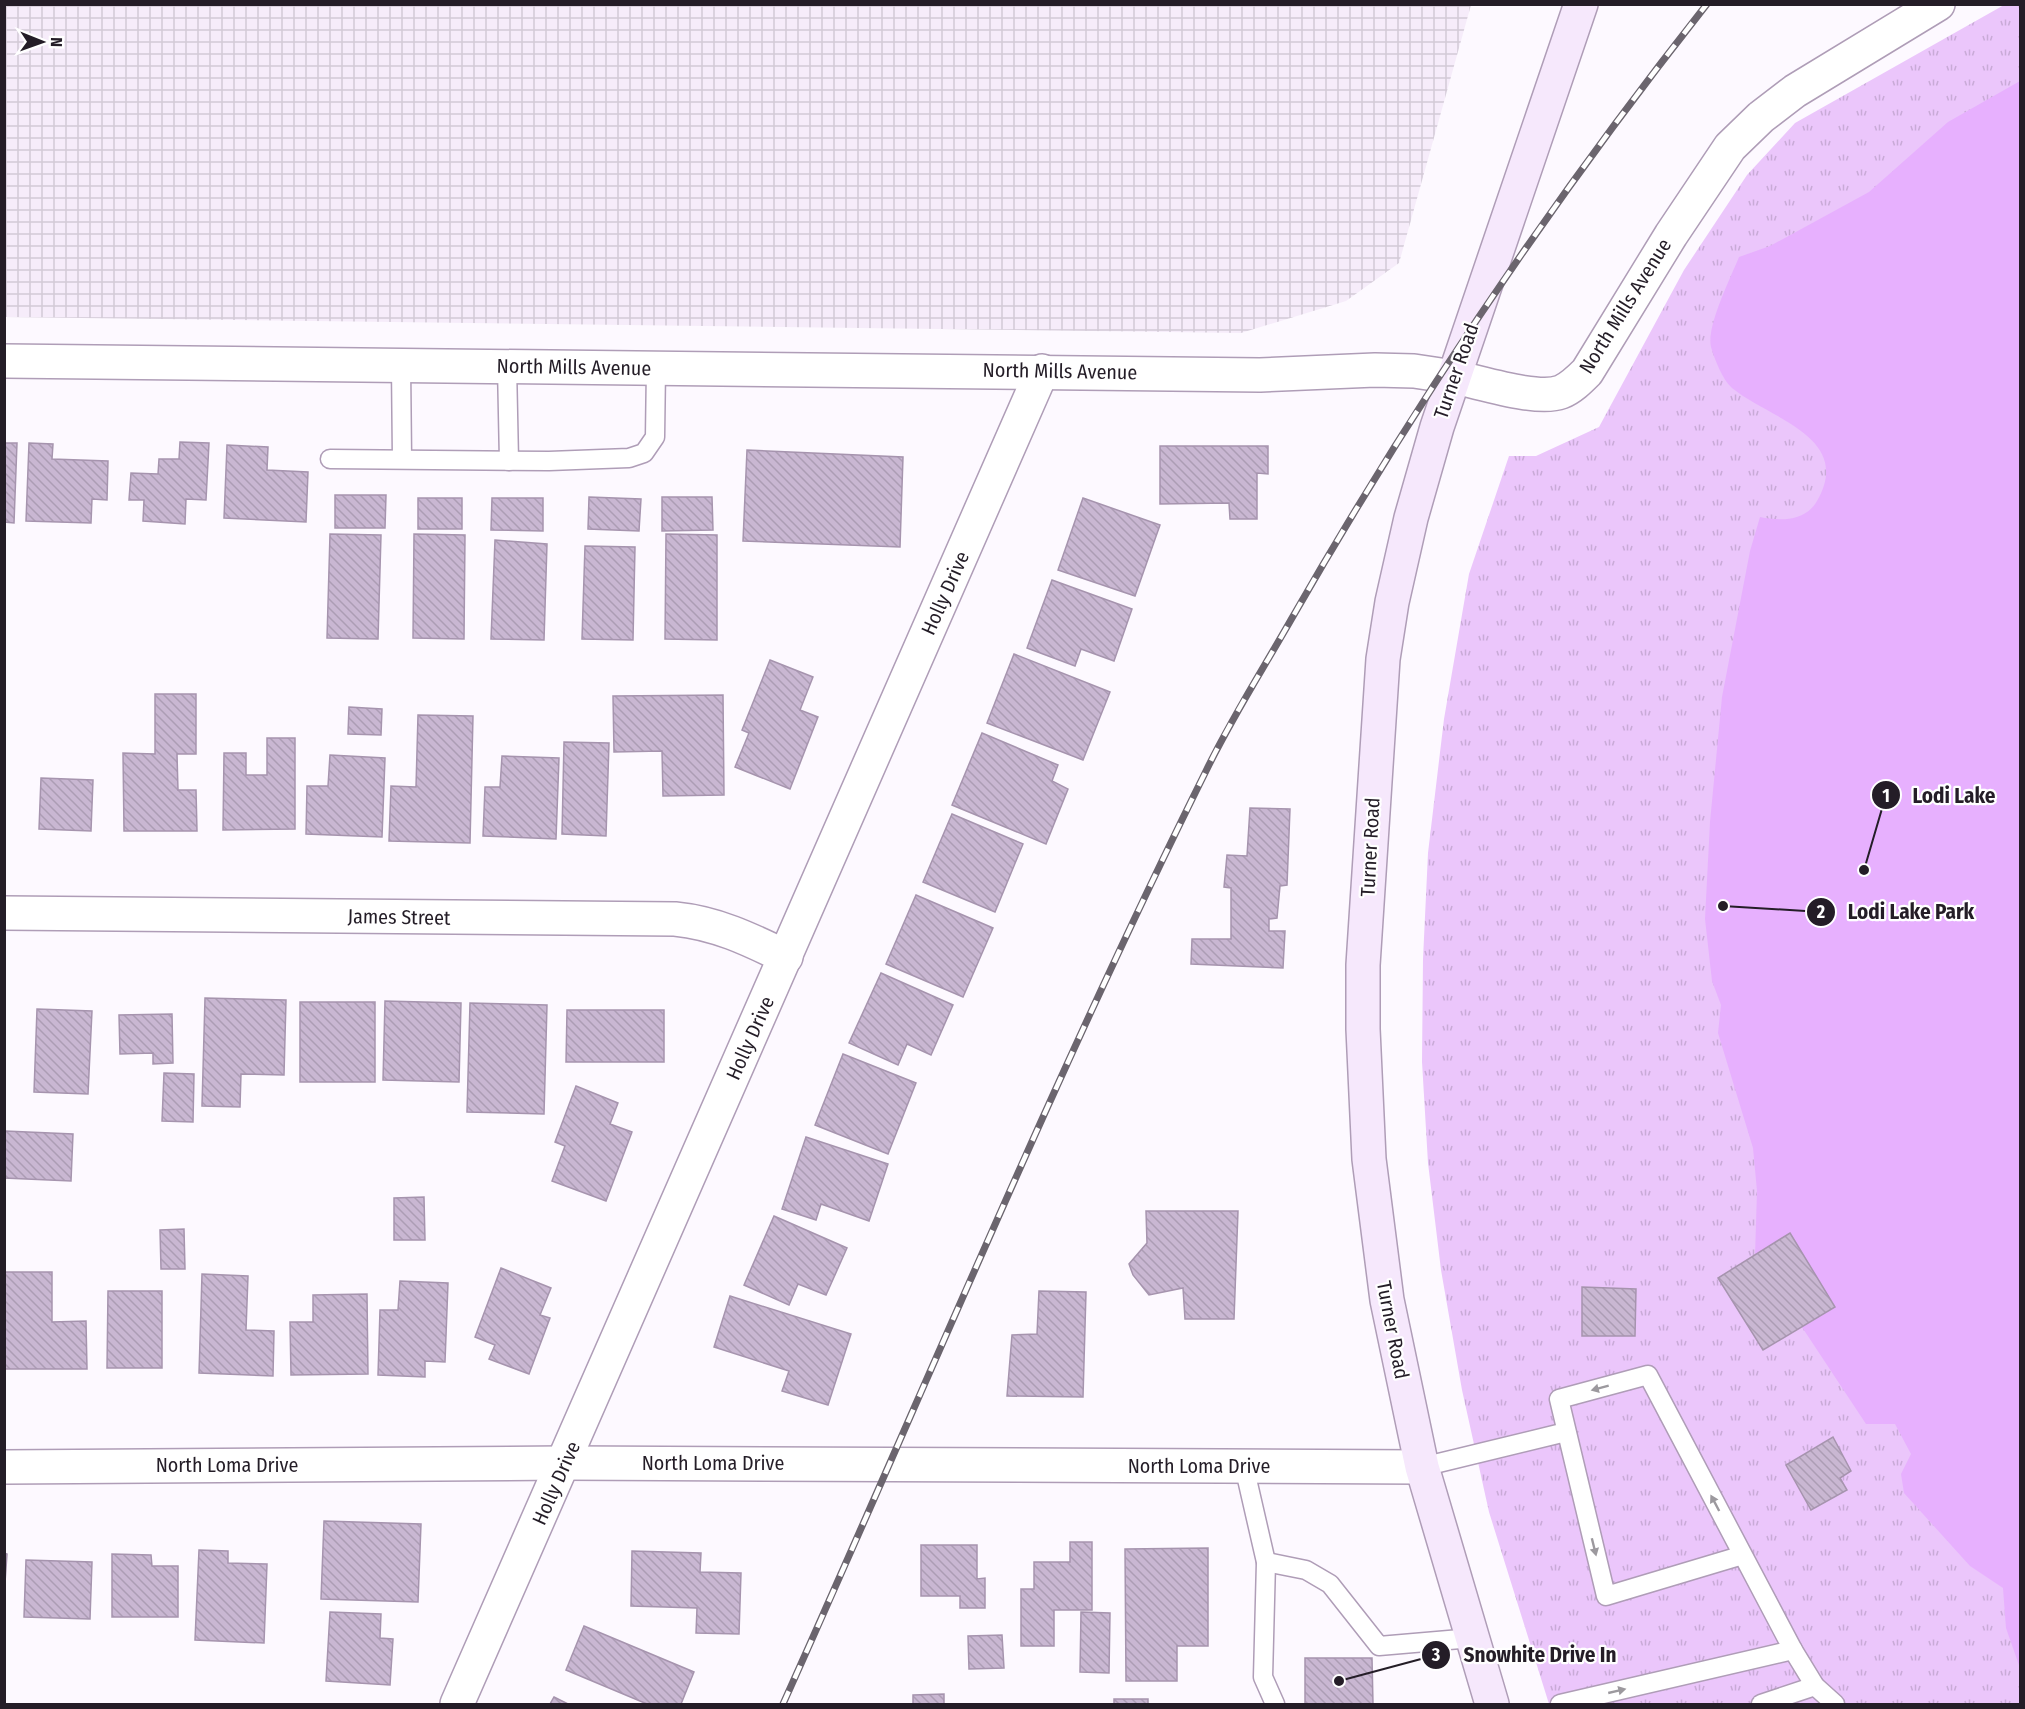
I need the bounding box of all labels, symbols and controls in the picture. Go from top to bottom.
north arrow [12,12,72,72]
text: N [47,37,66,47]
street label: North Mills Avenue [1574,234,1676,378]
street label: Turner Road [1428,320,1484,422]
street label: North Mills Avenue [497,354,651,380]
street label: North Mills Avenue [983,358,1137,384]
street label: Holly Drive [916,547,974,639]
callout: Lodi Lake [1871,776,2008,815]
text: Lodi Lake [1913,783,1996,809]
text: 1 [1882,785,1890,807]
street label: Turner Road [1355,797,1385,897]
callout: Lodi Lake Park [1806,893,1987,932]
text: Lodi Lake Park [1848,899,1975,925]
text: 2 [1816,901,1825,923]
street label: James Street [347,904,451,930]
street label: Holly Drive [721,992,779,1084]
street label: Turner Road [1372,1279,1414,1381]
one-way arrow [1591,1384,1609,1393]
street label: Holly Drive [527,1437,585,1529]
street label: North Loma Drive [642,1451,784,1475]
street label: North Loma Drive [156,1453,298,1477]
street label: North Loma Drive [1128,1454,1270,1478]
one-way arrow [1711,1494,1721,1512]
one-way arrow [1590,1538,1600,1557]
callout: Snowhite Drive In [1421,1636,1628,1675]
text: Snowhite Drive In [1463,1642,1617,1668]
text: 3 [1431,1644,1441,1666]
one-way arrow [1608,1686,1626,1696]

